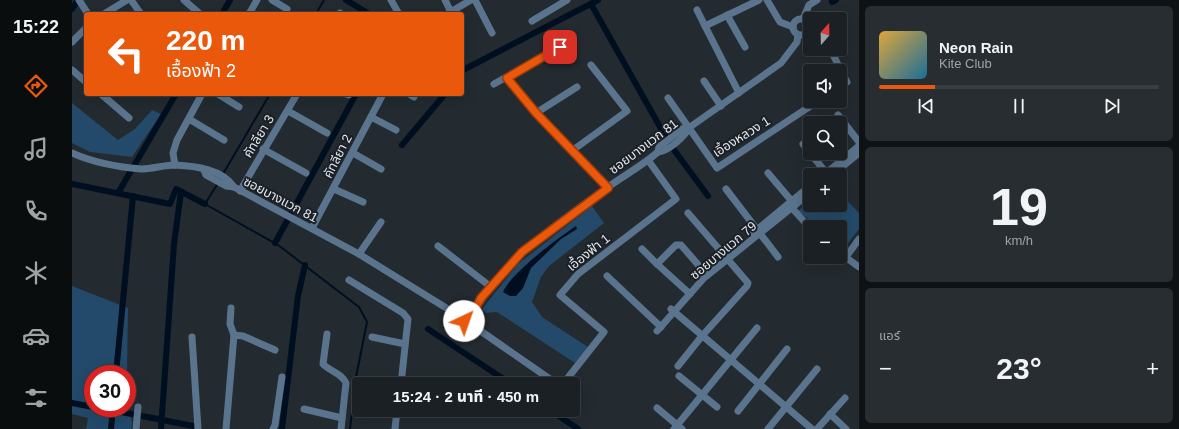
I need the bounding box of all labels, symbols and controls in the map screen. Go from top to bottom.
north arrow [803,12,847,56]
map controls [803,12,847,264]
text: 15:22 [13,17,59,37]
text: 220 m [166,25,245,56]
icon: left [100,28,152,80]
pin [543,30,577,64]
icon: arrive [549,36,571,58]
text: Neon Rain [939,39,1013,56]
text: Kite Club [939,56,992,71]
text: เอื้องฟ้า 2 [166,61,236,81]
button: sound [803,64,847,108]
icon: directions [22,72,50,100]
icon: previous [915,95,937,117]
icon: pause [1008,95,1030,117]
icon: next [1101,95,1123,117]
street label: คัทลียา 3 [240,112,277,160]
street label: เอิ้องหลวง 1 [709,112,773,160]
street label: ซอยบางแวก 81 [606,116,681,177]
button: search [803,116,847,160]
street label: คัทลียา 2 [320,132,355,181]
icon: music [22,135,50,163]
button: + [803,168,847,212]
street label: ซอยบางแวก 81 [241,174,321,225]
text: 19 [990,178,1048,236]
icon: phone [22,197,50,225]
street label: ซอยบางแวก 79 [687,218,760,282]
button: − [803,220,847,264]
street label: เอื้องฟ้า 1 [563,229,613,274]
text: km/h [1005,233,1033,248]
icon: climate [22,259,50,287]
position arrow [443,300,485,342]
icon: car [22,322,50,350]
text: แอร์ [879,328,900,343]
text: 23° [996,352,1042,385]
text: − [879,356,892,381]
text: + [1146,356,1159,381]
speed limit sign: 30 [84,365,136,417]
icon: filters [22,384,50,412]
text: 15:24 · 2 นาที · 450 m [393,388,539,405]

